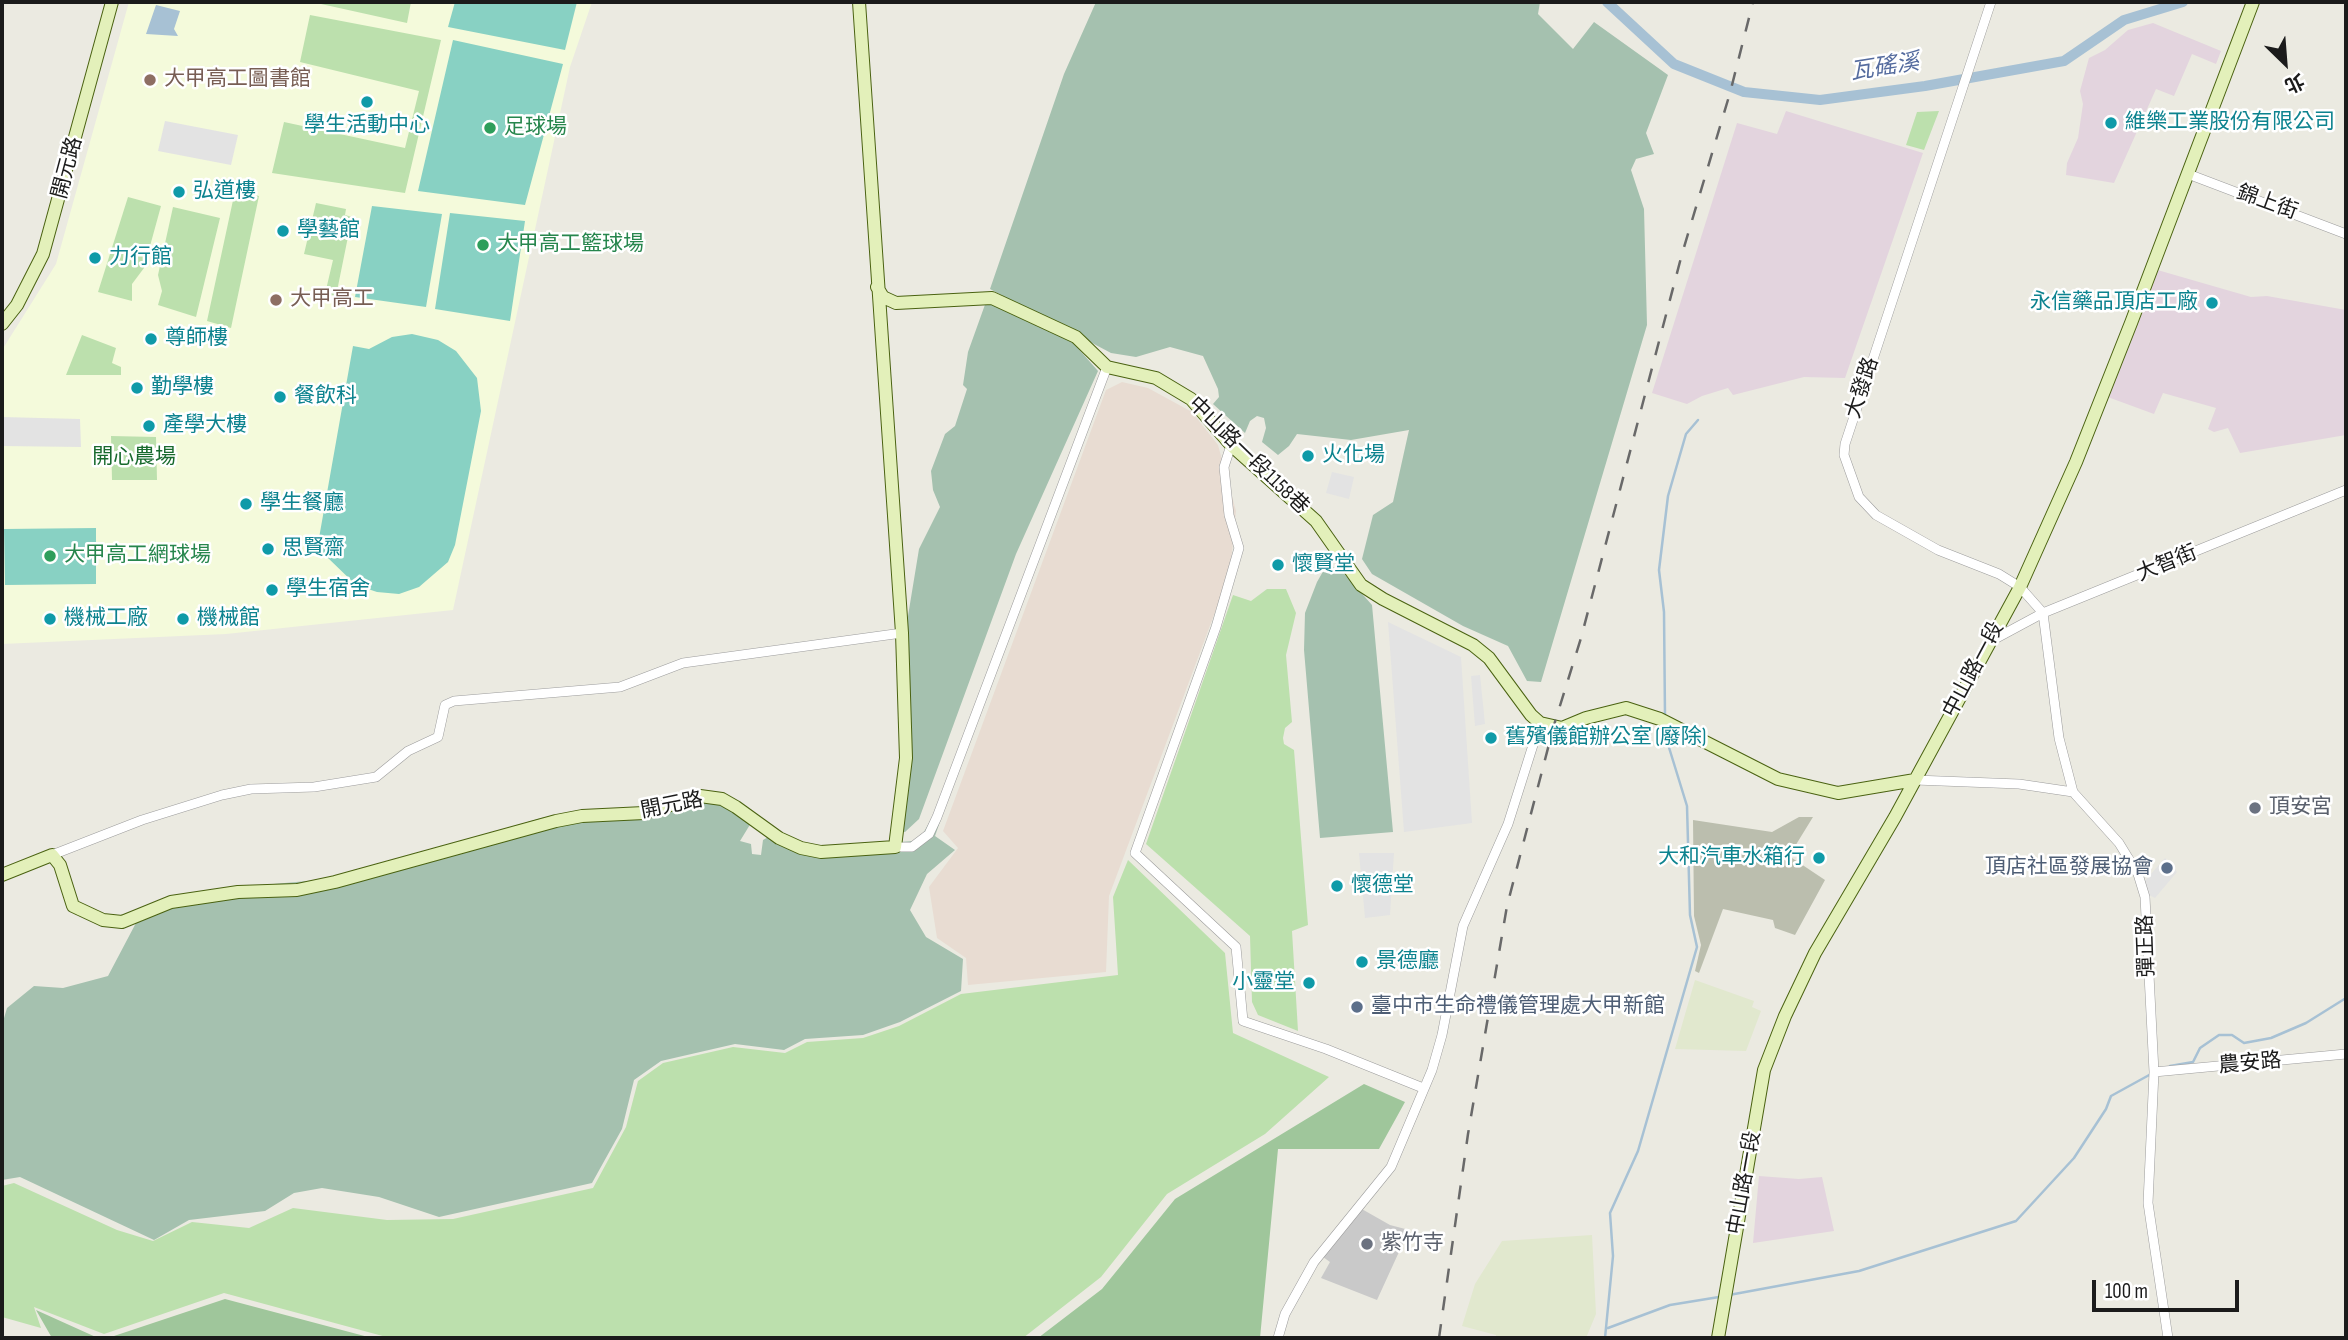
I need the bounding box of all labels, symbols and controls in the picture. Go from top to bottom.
north arrow [2250,28,2320,98]
water label: 瓦磘溪 [1849,49,1921,87]
place label: 大甲高工圖書館 [164,67,311,93]
text: 北 [2281,68,2308,97]
marker: 大甲高工圖書館 [142,72,158,88]
marker: 學生活動中心 [359,94,375,110]
place label: 維樂工業股份有限公司 [2125,110,2335,136]
place label: 學生活動中心 [304,113,430,139]
place label: 足球場 [504,115,567,141]
marker: 維樂工業股份有限公司 [2103,115,2119,131]
marker: 足球場 [482,120,498,136]
street label: 開元路 [48,134,88,202]
place label: 弘道樓 [193,179,256,205]
street label: 錦上街 [2233,180,2301,226]
marker: 弘道樓 [171,184,187,200]
place label: 學藝館 [297,218,360,244]
marker: 學藝館 [275,223,291,239]
place label: 大甲高工籃球場 [497,232,644,258]
marker: 大甲高工籃球場 [475,237,491,253]
place label: 力行館 [109,245,172,271]
marker: 力行館 [87,250,103,266]
place label: 大甲高工 [290,287,374,313]
place label: 永信藥品頂店工廠 [2030,290,2198,316]
marker: 大甲高工 [268,292,284,308]
marker: 永信藥品頂店工廠 [2204,295,2220,311]
place label: 尊師樓 [165,326,228,352]
marker: 尊師樓 [143,331,159,347]
street label: 大發路 [1841,354,1885,422]
place label: 勤學樓 [151,375,214,401]
marker: 勤學樓 [129,380,145,396]
place label: 餐飲科 [294,384,357,410]
marker: 餐飲科 [272,389,288,405]
street label: 中山路一段1158巷 [1182,392,1314,520]
place label: 產學大樓 [163,413,247,439]
marker: 產學大樓 [141,418,157,434]
place label: 火化場 [1322,443,1385,469]
park label: 開心農場 [92,445,176,471]
marker: 火化場 [1300,448,1316,464]
place label: 學生餐廳 [260,491,344,517]
marker: 學生餐廳 [238,496,254,512]
place label: 思賢齋 [282,536,345,562]
marker: 思賢齋 [260,541,276,557]
street label: 大智街 [2133,541,2201,587]
place label: 大甲高工網球場 [64,543,211,569]
marker: 大甲高工網球場 [42,548,58,564]
place label: 懷賢堂 [1292,552,1355,578]
marker: 懷賢堂 [1270,557,1286,573]
place label: 學生宿舍 [286,577,370,603]
marker: 學生宿舍 [264,582,280,598]
place label: 機械工廠 [64,606,148,632]
place label: 機械館 [197,606,260,632]
marker: 機械工廠 [42,611,58,627]
marker: 機械館 [175,611,191,627]
street label: 中山路一段 [1938,618,2010,722]
place label: 舊殯儀館辦公室 (廢除) [1505,725,1706,751]
marker: 舊殯儀館辦公室 (廢除) [1483,730,1499,746]
street label: 開元路 [639,788,705,824]
place label: 頂安宮 [2269,795,2332,821]
marker: 頂安宮 [2247,800,2263,816]
place label: 大和汽車水箱行 [1658,845,1805,871]
marker: 大和汽車水箱行 [1811,850,1827,866]
place label: 頂店社區發展協會 [1985,855,2153,881]
marker: 頂店社區發展協會 [2159,860,2175,876]
place label: 懷德堂 [1351,873,1414,899]
marker: 懷德堂 [1329,878,1345,894]
street label: 彈正路 [2133,914,2161,978]
place label: 景德廳 [1376,949,1439,975]
marker: 景德廳 [1354,954,1370,970]
place label: 小靈堂 [1232,970,1295,996]
marker: 小靈堂 [1301,975,1317,991]
place label: 臺中市生命禮儀管理處大甲新館 [1371,994,1665,1020]
marker: 臺中市生命禮儀管理處大甲新館 [1349,999,1365,1015]
street label: 農安路 [2218,1049,2282,1079]
street label: 中山路一段 [1723,1129,1767,1237]
place label: 紫竹寺 [1381,1231,1444,1257]
marker: 紫竹寺 [1359,1236,1375,1252]
scale bar [2096,1266,2243,1310]
text: 100 m [2105,1279,2148,1304]

